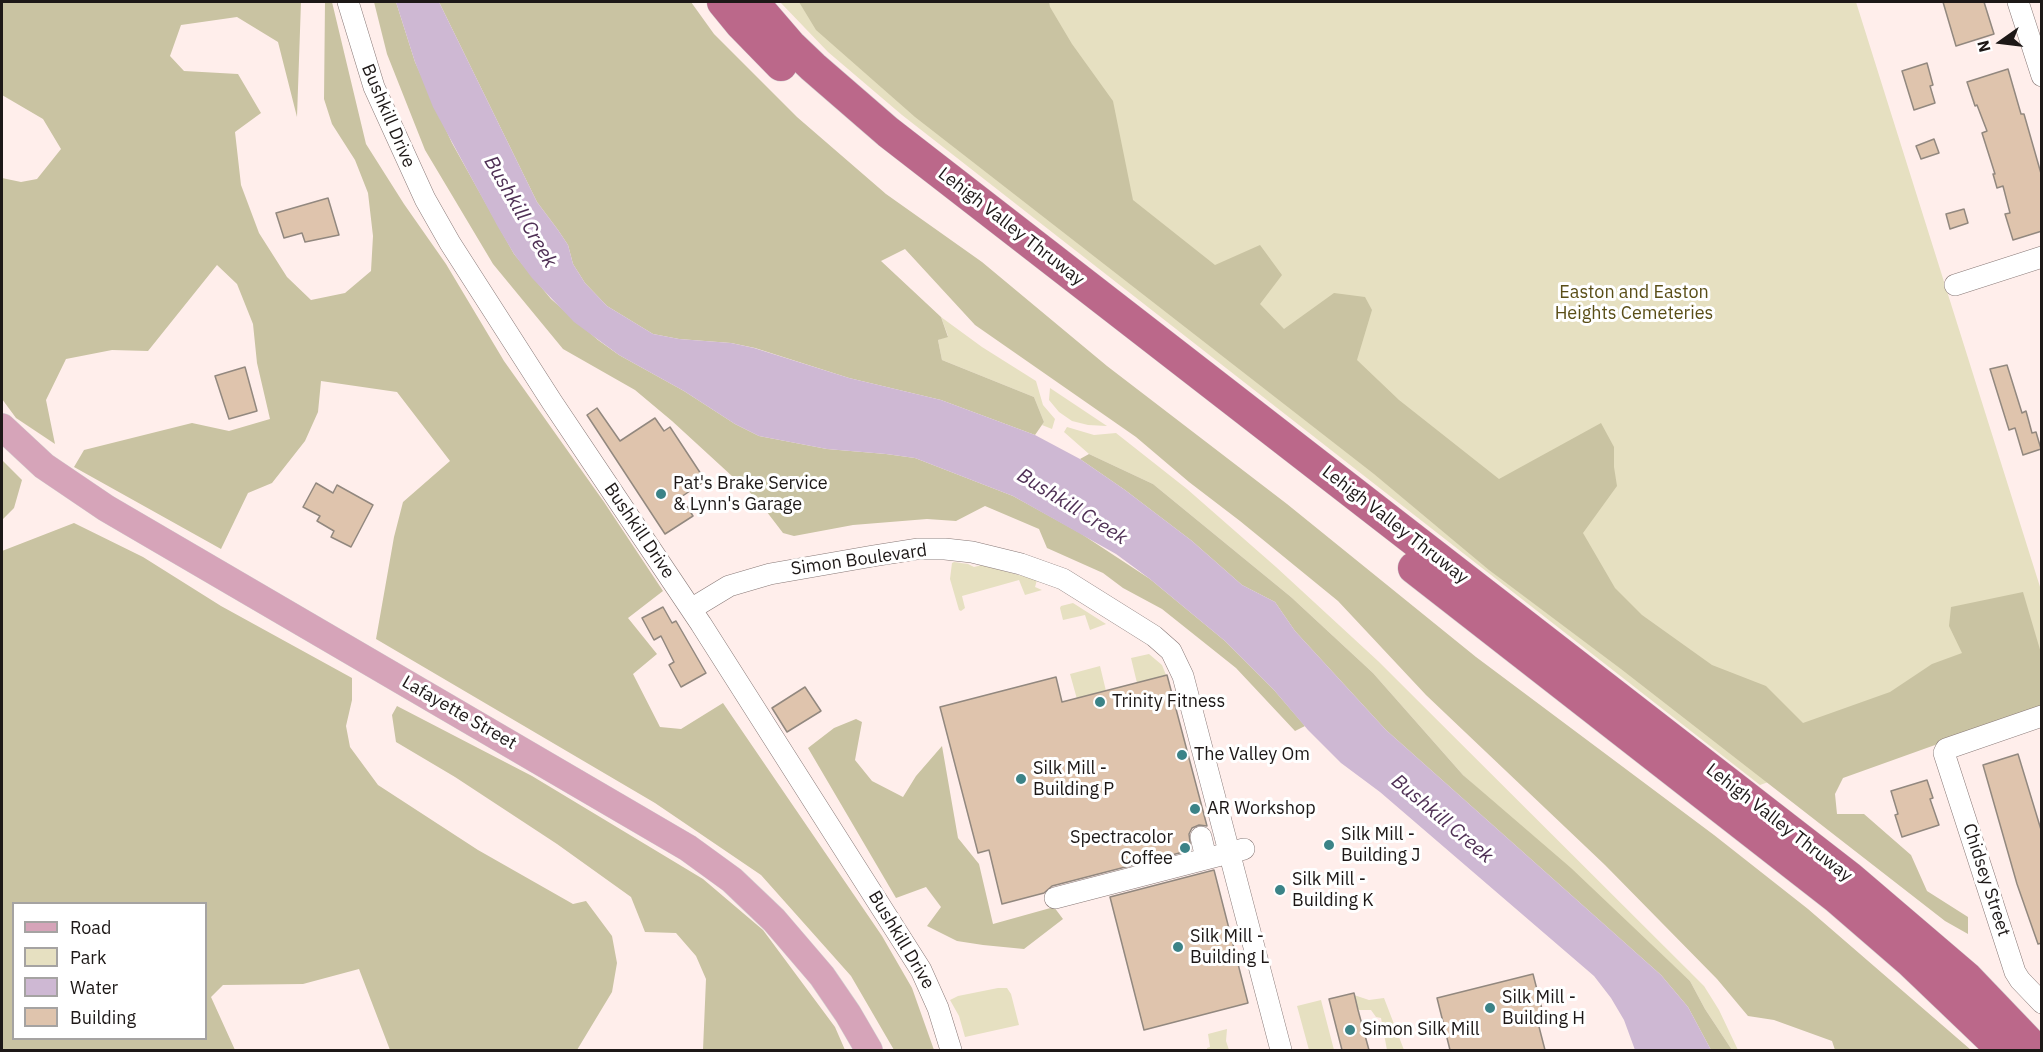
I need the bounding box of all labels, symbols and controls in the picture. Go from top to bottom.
north arrow [1971,12,2031,72]
text: N [1972,38,1995,54]
street label: Bushkill Drive [356,61,420,171]
water label: Bushkill Creek [478,152,562,272]
street label: Lehigh Valley Thruway [934,163,1088,291]
park label: Easton and Easton Heights Cemeteries [1555,282,1713,324]
street label: Lehigh Valley Thruway [1318,461,1472,589]
water label: Bushkill Creek [1013,464,1131,550]
place label: Pat's Brake Service & Lynn's Garage [673,473,828,516]
street label: Bushkill Drive [599,479,679,583]
marker: Pat's Brake Service & Lynn's Garage [654,487,668,501]
street label: Simon Boulevard [790,540,928,580]
street label: Lafayette Street [398,671,520,755]
place label: Trinity Fitness [1112,691,1225,713]
marker: Trinity Fitness [1093,695,1107,709]
place label: The Valley Om [1194,744,1310,766]
marker: The Valley Om [1175,748,1189,762]
place label: Silk Mill - Building P [1033,758,1114,800]
street label: Lehigh Valley Thruway [1702,759,1856,887]
water label: Bushkill Creek [1386,770,1498,868]
marker: Silk Mill - Building P [1014,772,1028,786]
place label: AR Workshop [1207,798,1316,820]
marker: AR Workshop [1188,802,1202,816]
street label: Chidsey Street [1958,821,2014,939]
place label: Silk Mill - Building J [1341,824,1420,866]
place label: Spectracolor Coffee [1070,827,1173,870]
marker: Silk Mill - Building J [1322,838,1336,852]
marker: Spectracolor Coffee [1178,841,1192,855]
place label: Silk Mill - Building K [1292,869,1374,912]
marker: Silk Mill - Building K [1273,883,1287,897]
street label: Bushkill Drive [863,887,939,993]
legend [12,902,207,1040]
text: Road [70,916,111,939]
place label: Silk Mill - Building L [1190,926,1269,968]
marker: Silk Mill - Building L [1171,940,1185,954]
text: Park [70,946,106,969]
text: Water [70,976,118,999]
place label: Silk Mill - Building H [1502,987,1585,1030]
marker: Silk Mill - Building H [1483,1001,1497,1015]
text: Building [70,1006,136,1029]
place label: Simon Silk Mill [1362,1019,1480,1041]
marker: Simon Silk Mill [1343,1023,1357,1037]

